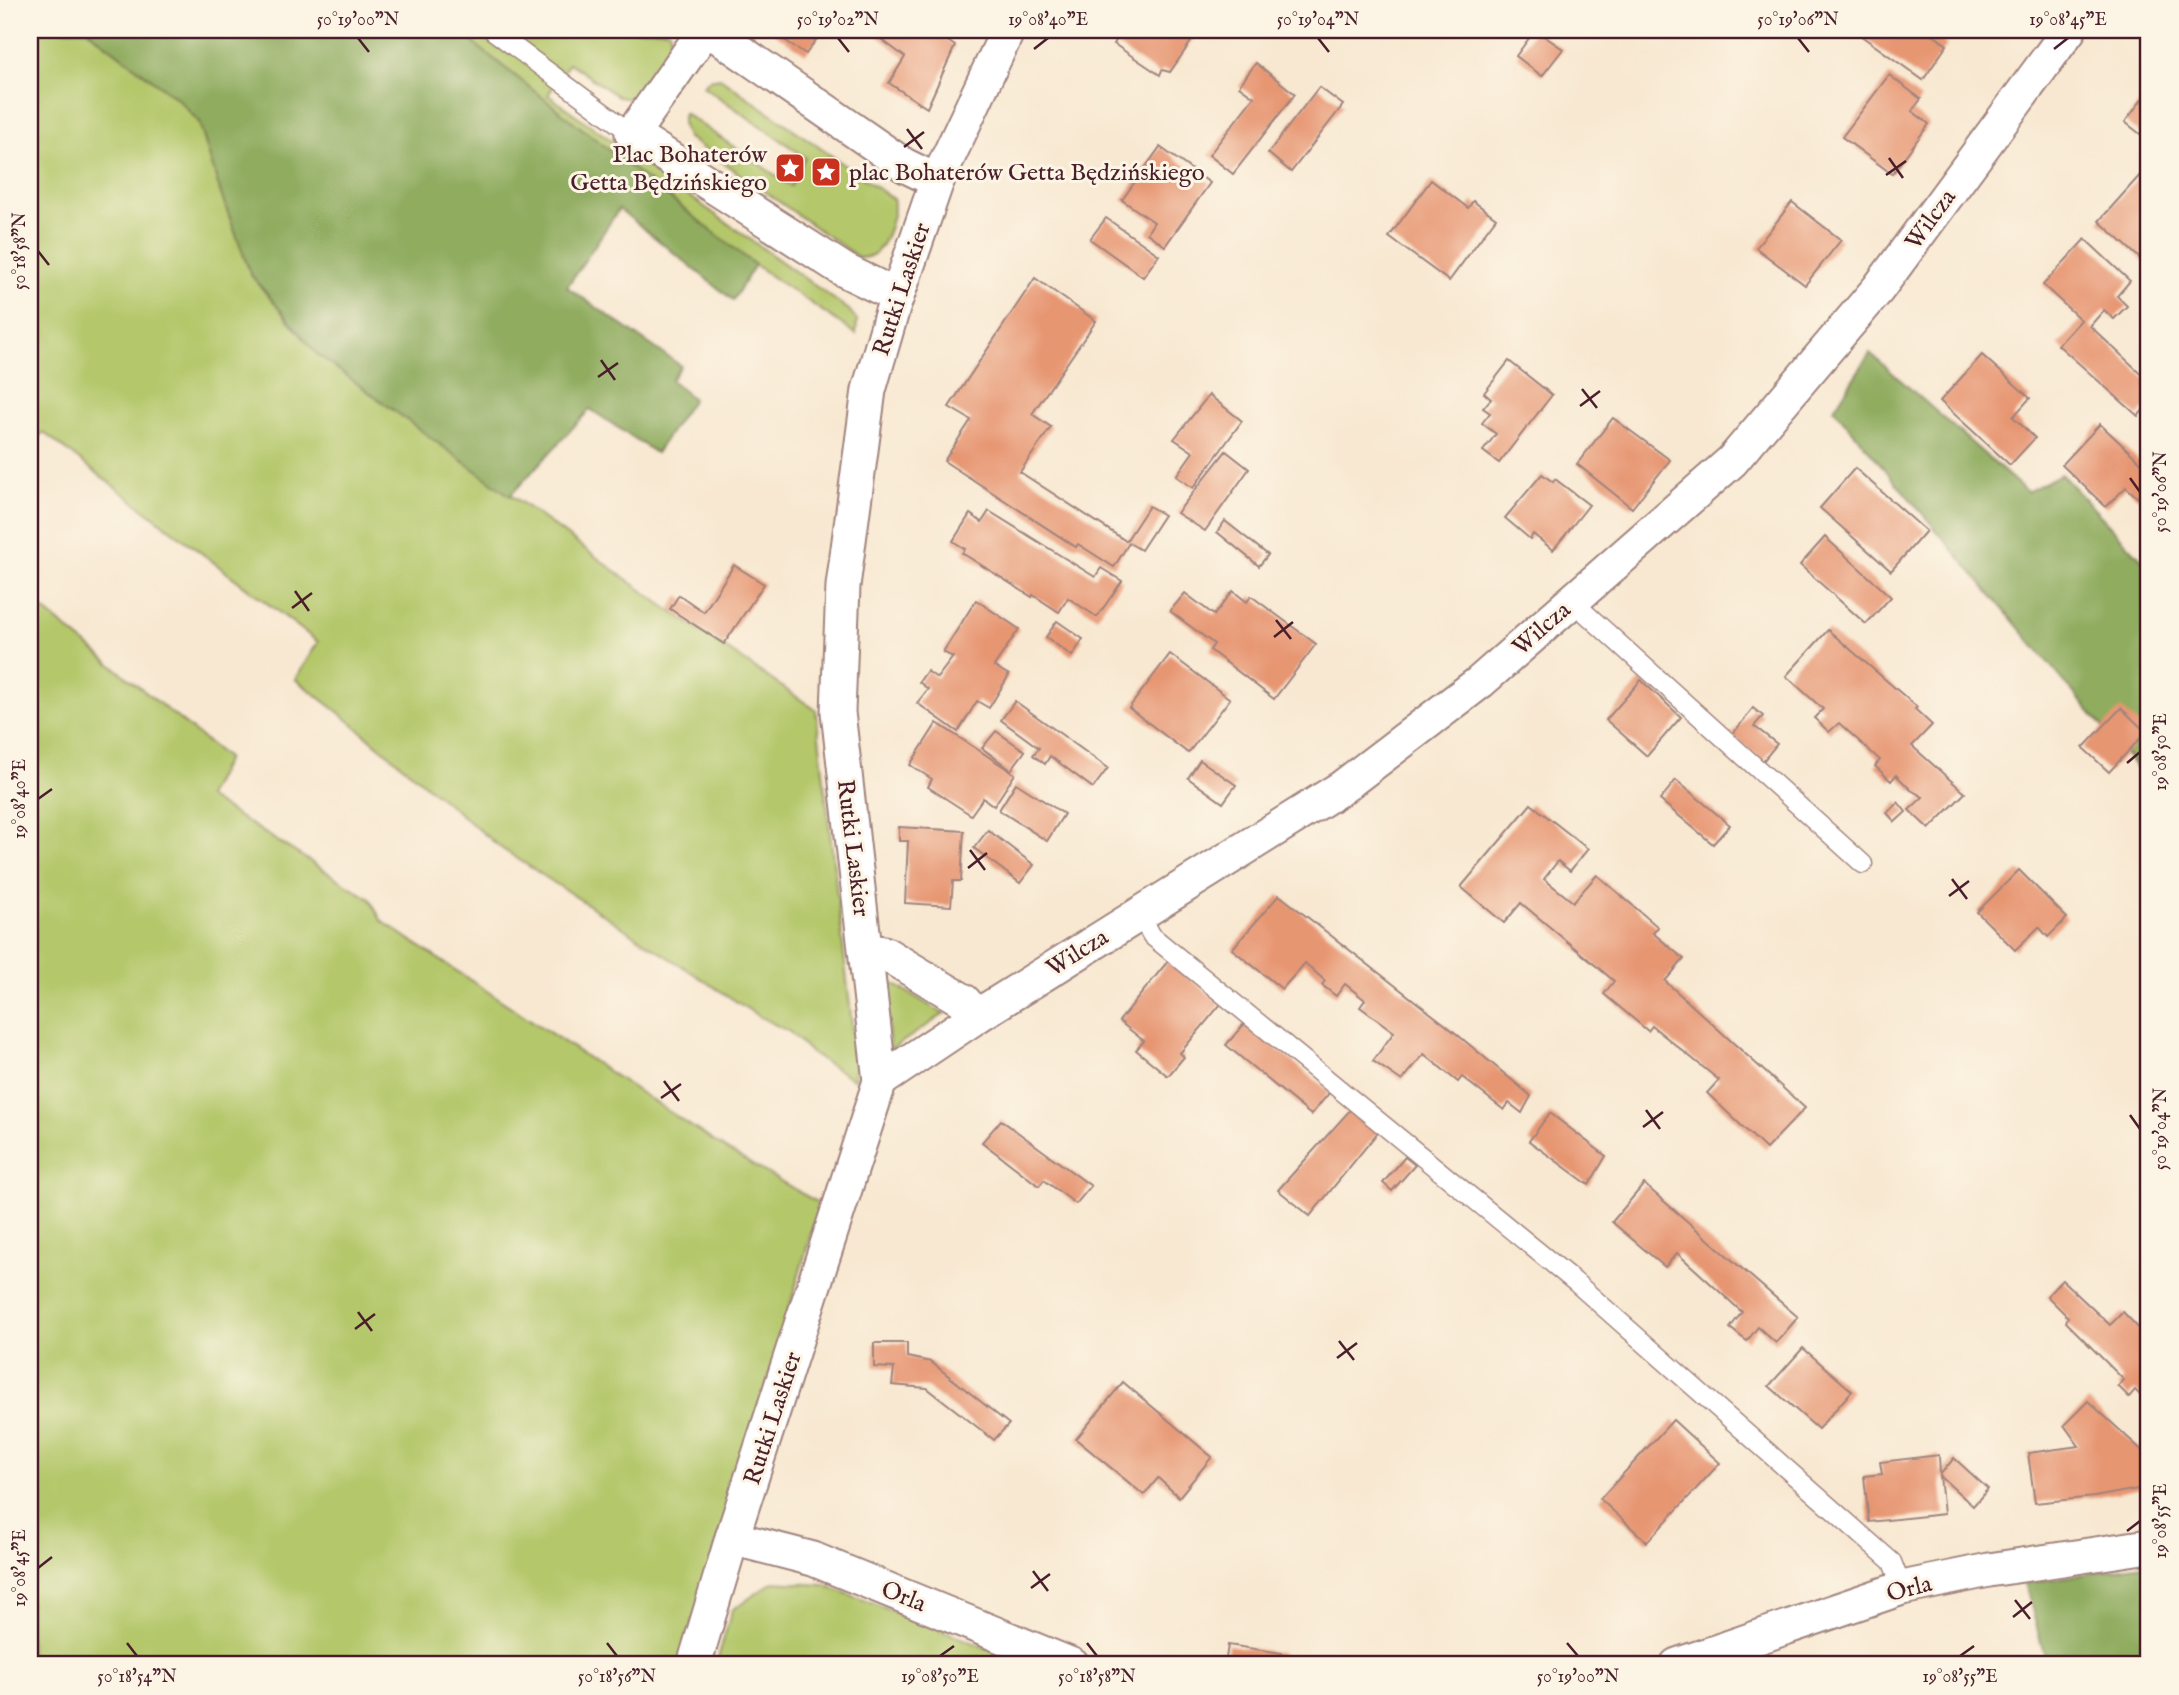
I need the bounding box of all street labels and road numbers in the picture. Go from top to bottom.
street label: Wilcza [1899,183,1964,256]
street label: Rutki Laskier [866,219,939,360]
street label: Wilcza [1506,595,1578,663]
street label: Rutki Laskier [829,778,876,919]
street label: Wilcza [1041,922,1115,984]
street label: Rutki Laskier [737,1348,810,1489]
street label: Orla [1883,1569,1936,1610]
street label: Orla [876,1574,931,1621]

